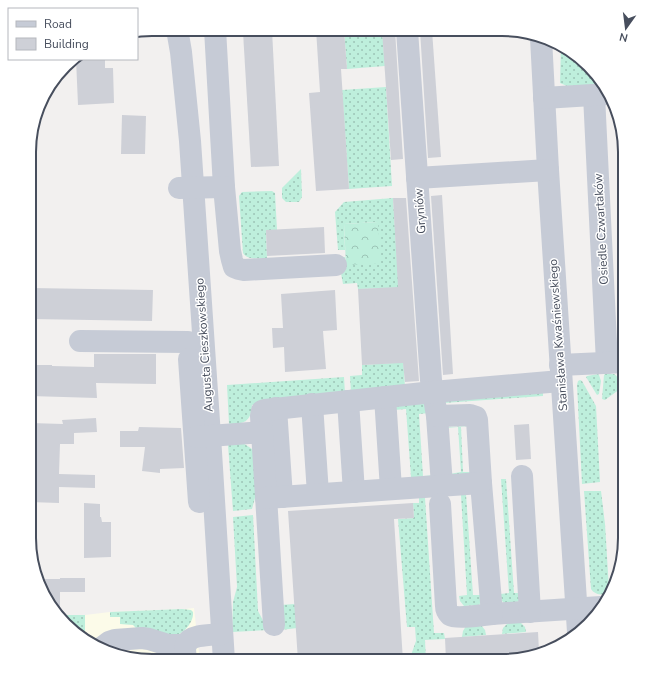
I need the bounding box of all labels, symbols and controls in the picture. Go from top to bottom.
legend [8,8,138,60]
north arrow [606,8,646,48]
text: Road [44,16,72,32]
text: N [618,29,630,45]
text: Building [44,36,89,52]
street label: Osiedle Czwartaków [590,173,612,285]
street label: Gryniów [410,188,430,234]
street label: Stanisława Kwaśniewskiego [545,258,571,412]
street label: Augusta Cieszkowskiego [191,277,217,412]

